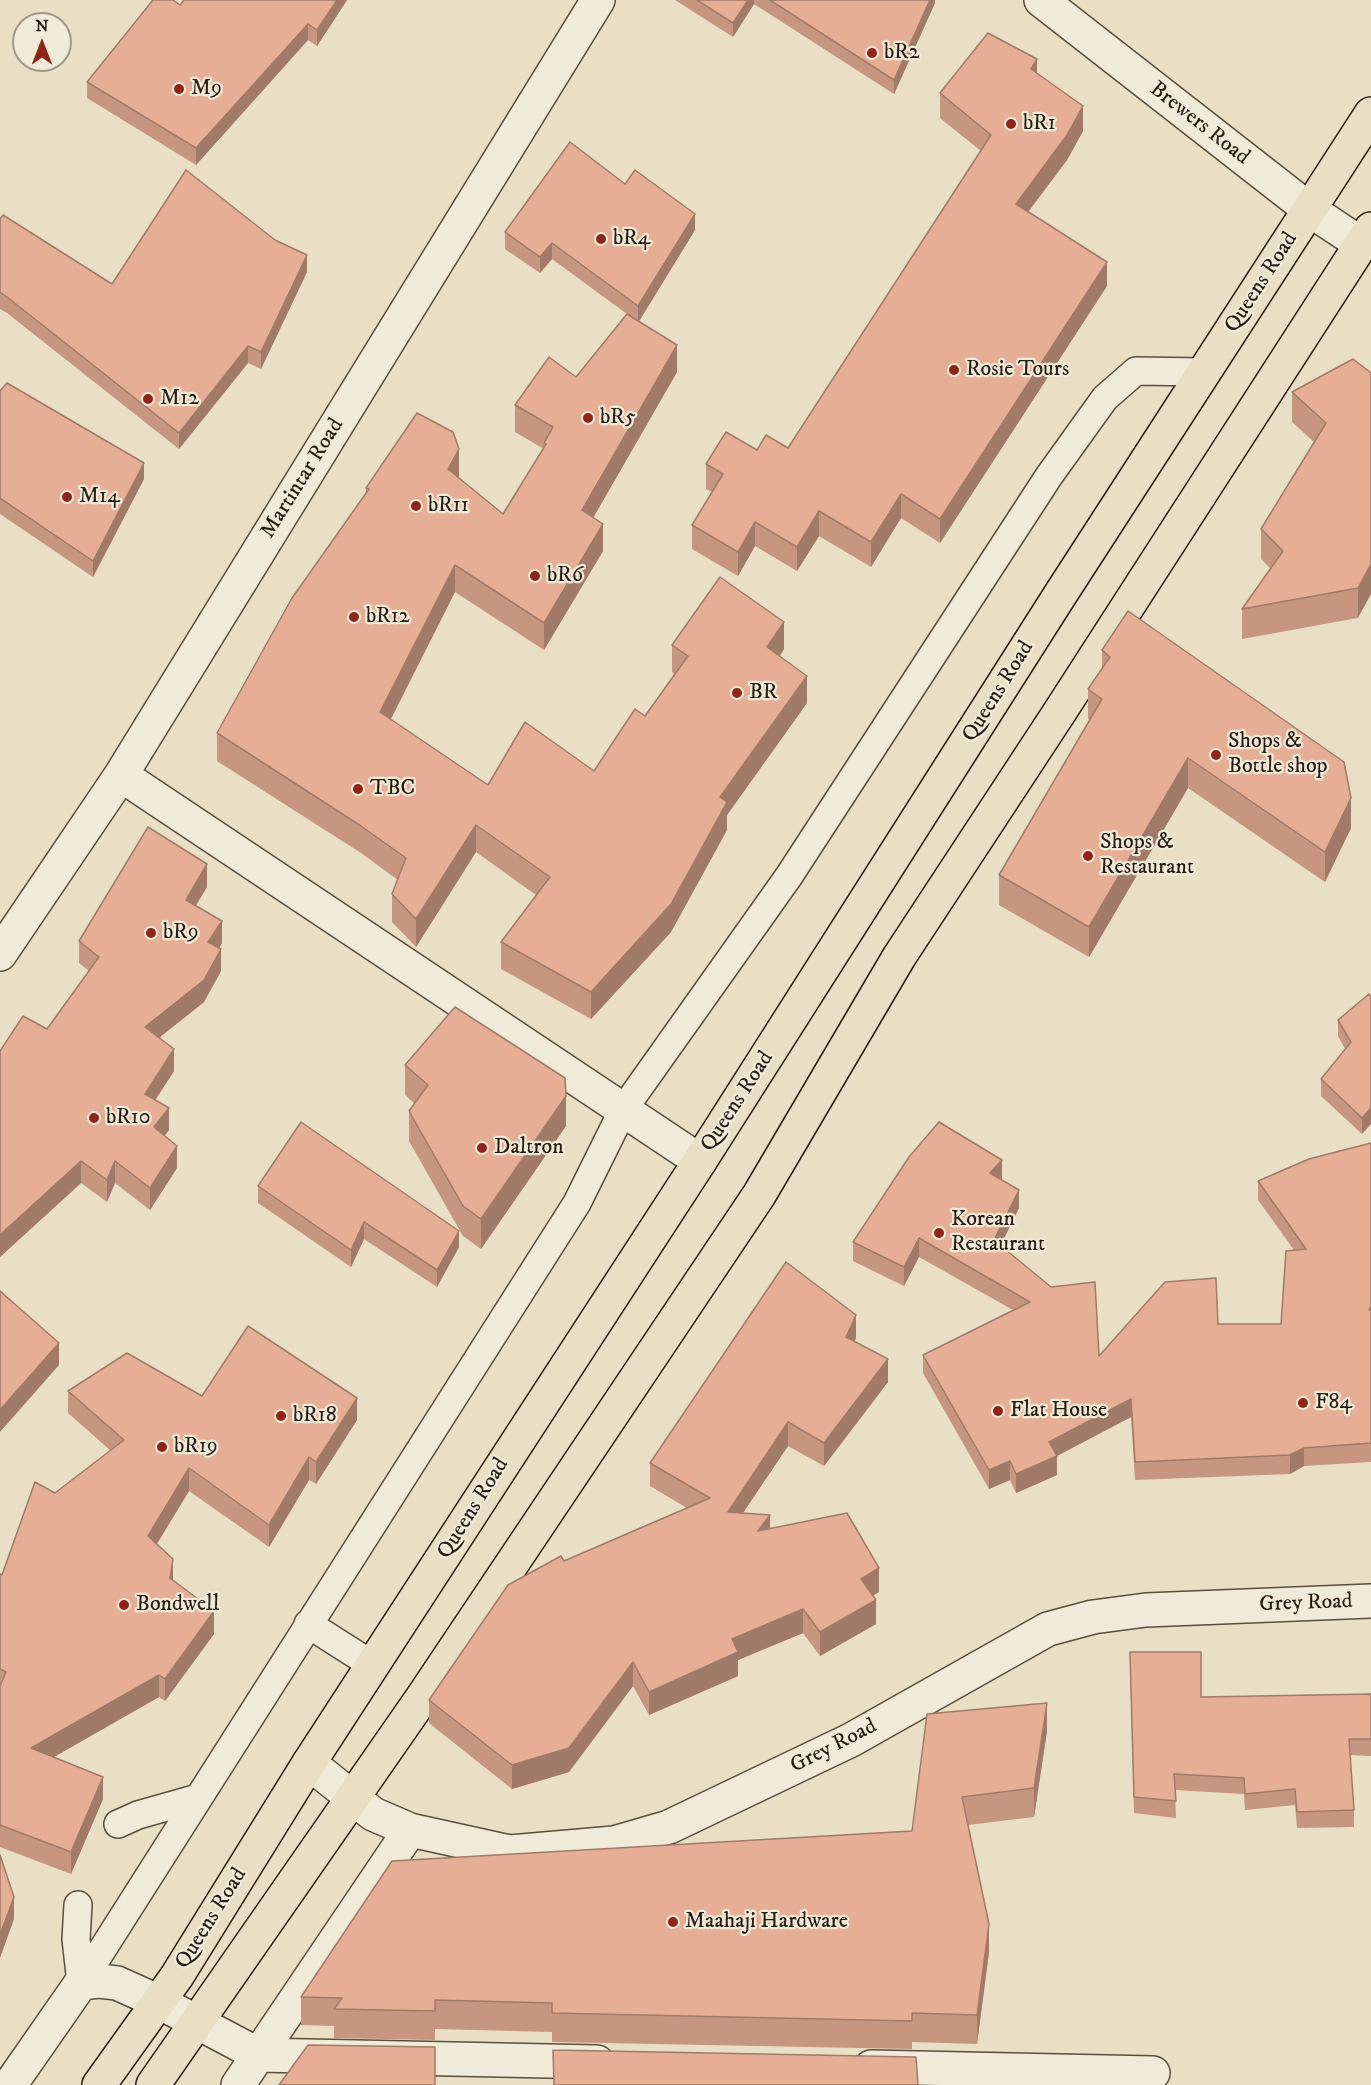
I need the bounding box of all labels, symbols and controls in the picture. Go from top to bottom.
north arrow [12,12,72,72]
text: N [35,16,49,36]
place label: bR2 [884,40,919,66]
marker: bR2 [865,46,879,60]
place label: M9 [191,76,222,102]
street label: Brewers Road [1144,77,1254,171]
marker: M9 [172,82,186,96]
place label: bR1 [1023,111,1056,137]
marker: bR1 [1004,117,1018,131]
place label: bR4 [613,226,650,252]
street label: Queens Road [1220,228,1304,338]
marker: bR4 [594,232,608,246]
place label: Rosie Tours [966,357,1069,383]
marker: Rosie Tours [947,363,961,377]
place label: M12 [160,386,199,412]
marker: M12 [141,392,155,406]
place label: bR5 [600,405,636,431]
marker: bR5 [581,411,595,425]
street label: Martintar Road [256,414,350,544]
place label: M14 [79,484,120,510]
marker: M14 [60,490,74,504]
place label: bR11 [428,493,469,519]
marker: bR11 [409,499,423,513]
place label: bR6 [547,563,583,589]
marker: bR6 [528,569,542,583]
place label: bR12 [366,604,410,630]
marker: bR12 [347,610,361,624]
street label: Queens Road [958,637,1040,747]
place label: BR [749,680,777,706]
marker: BR [730,686,744,700]
place label: Shops & Bottle shop [1228,729,1328,780]
marker: Shops & Bottle shop [1209,748,1223,762]
place label: TBC [370,776,415,802]
marker: TBC [351,782,365,796]
place label: Shops & Restaurant [1100,830,1194,882]
marker: Shops & Restaurant [1081,849,1095,863]
place label: bR9 [163,920,199,946]
marker: bR9 [144,926,158,940]
street label: Queens Road [696,1047,780,1157]
place label: bR10 [106,1105,151,1131]
marker: bR10 [87,1111,101,1125]
place label: Daltron [494,1135,564,1161]
marker: Daltron [475,1141,489,1155]
place label: Korean Restaurant [951,1207,1045,1258]
marker: Korean Restaurant [932,1226,946,1240]
place label: F84 [1315,1390,1352,1416]
marker: F84 [1296,1396,1310,1410]
place label: Flat House [1010,1398,1107,1424]
place label: bR18 [293,1403,337,1429]
marker: Flat House [991,1404,1005,1418]
marker: bR18 [274,1409,288,1423]
place label: bR19 [174,1434,218,1460]
marker: bR19 [155,1440,169,1454]
street label: Queens Road [433,1454,515,1564]
street label: Grey Road [1259,1589,1353,1619]
place label: Bondwell [136,1592,219,1618]
marker: Bondwell [117,1598,131,1612]
street label: Grey Road [786,1714,882,1780]
street label: Queens Road [171,1864,253,1974]
place label: Maahaji Hardware [685,1909,848,1935]
marker: Maahaji Hardware [666,1915,680,1929]

